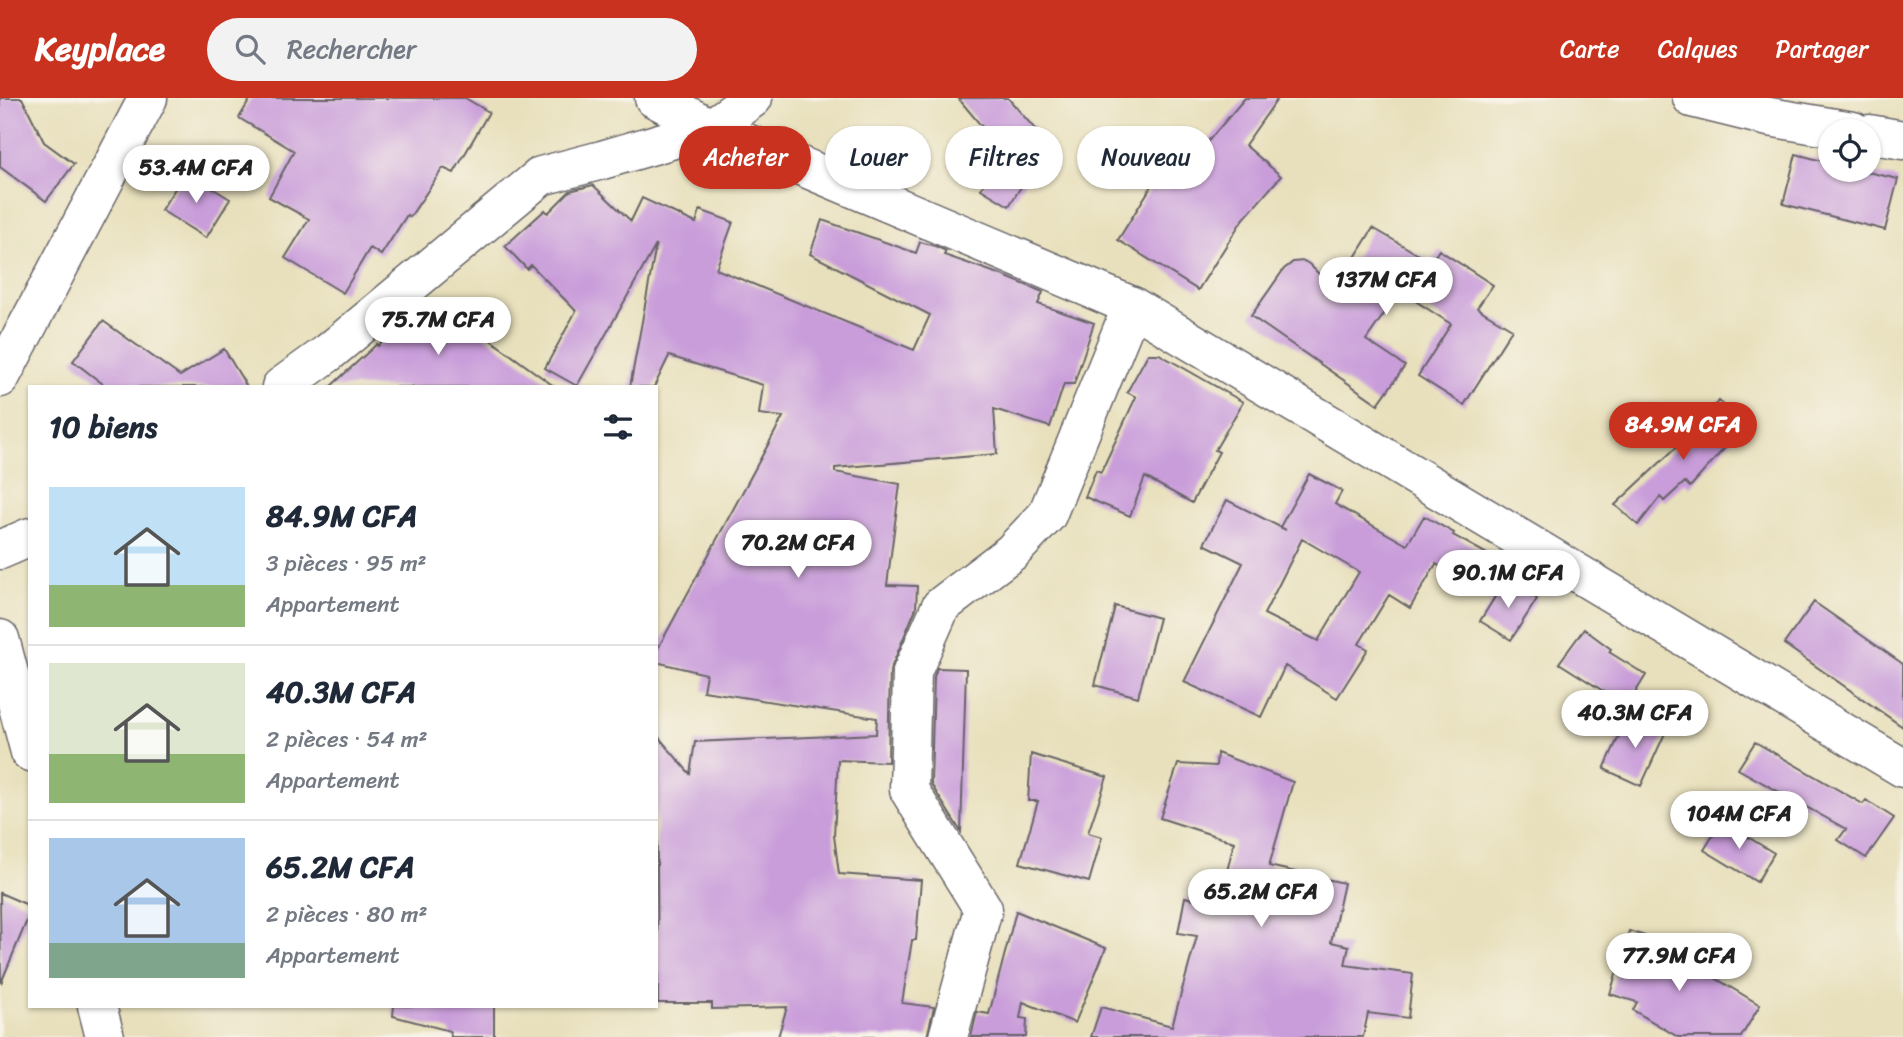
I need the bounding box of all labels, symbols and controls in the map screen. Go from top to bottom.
search box [207,18,697,81]
text: Keyplace [35,20,165,78]
text: Rechercher [287,26,416,72]
text: Carte [1560,28,1620,70]
text: Calques [1658,28,1737,70]
text: Partager [1775,28,1868,70]
icon: search [231,30,269,68]
map controls [1818,119,1881,182]
button: locate [1818,119,1881,182]
chip: Acheter [679,126,811,189]
chip: Louer [825,126,931,189]
chip: Filtres [945,126,1063,189]
chip: Nouveau [1077,126,1215,189]
pin: 53.4M CFA [116,146,276,205]
text: 53.4M CFA [139,147,253,188]
pin: 137M CFA [1314,258,1458,317]
text: 137M CFA [1335,259,1437,300]
pin: 75.7M CFA [358,298,518,357]
text: 75.7M CFA [381,299,495,340]
text: 10 biens [49,400,157,454]
pin: 84.9M CFA [1603,402,1763,462]
text: 84.9M CFA [1625,404,1741,445]
icon: filters [599,408,637,446]
text: 84.9M CFA [266,489,417,543]
icon: home [105,515,189,599]
pin: 70.2M CFA [718,520,878,580]
text: 70.2M CFA [741,522,855,563]
text: 3 pièces · 95 m² [266,543,427,584]
pin: 90.1M CFA [1428,550,1588,610]
text: 90.1M CFA [1452,552,1564,593]
text: Appartement [266,584,400,625]
text: 40.3M CFA [266,665,416,719]
pin: 40.3M CFA [1555,690,1715,750]
icon: home [105,691,189,775]
text: 40.3M CFA [1577,692,1693,733]
text: 2 pièces · 54 m² [266,719,428,760]
text: Appartement [266,760,400,801]
pin: 104M CFA [1667,792,1811,851]
text: 104M CFA [1686,793,1792,834]
text: 65.2M CFA [266,840,415,894]
icon: home [105,866,189,950]
pin: 65.2M CFA [1181,870,1341,929]
text: 65.2M CFA [1204,871,1318,912]
text: 2 pièces · 80 m² [266,894,428,935]
pin: 77.9M CFA [1599,934,1759,993]
text: Appartement [266,935,400,976]
text: 77.9M CFA [1622,935,1736,976]

